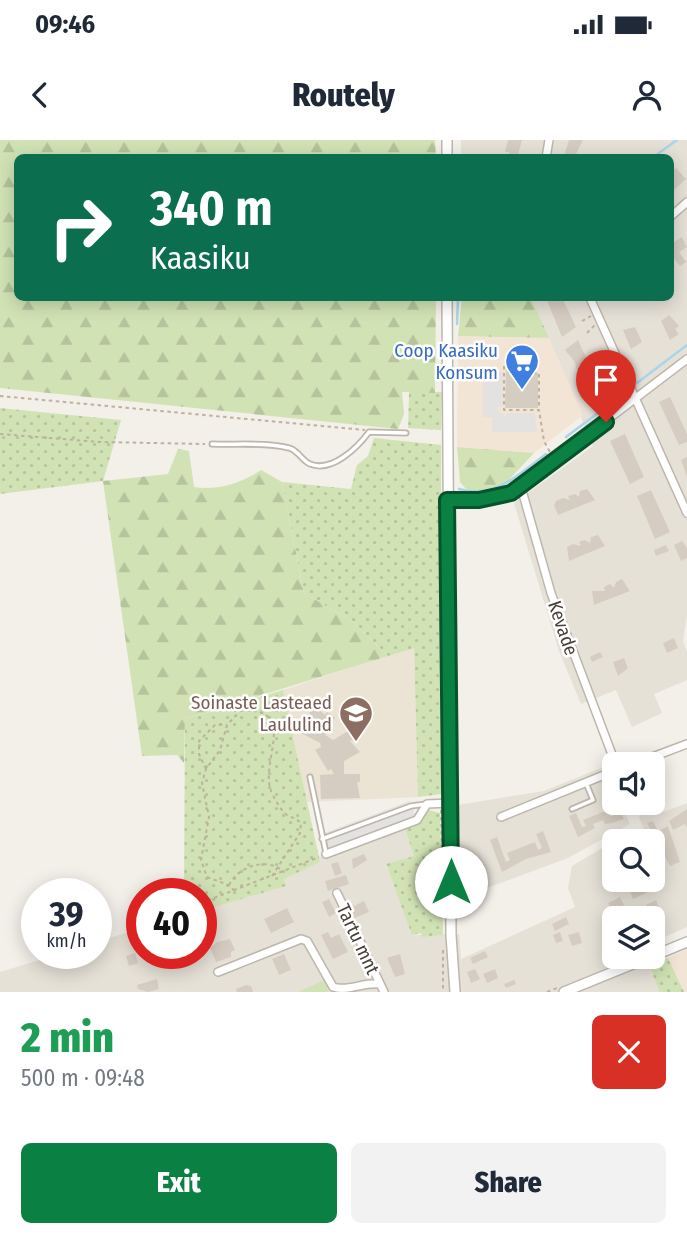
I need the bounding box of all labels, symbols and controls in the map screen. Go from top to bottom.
text: 09:46 [35,9,95,40]
icon: back [21,76,59,114]
text: Routely [292,76,395,114]
icon: person [628,76,666,114]
text: 340 m [150,179,273,238]
icon: right [35,182,126,273]
text: Kaasiku [150,239,251,277]
place label: Coop Kaasiku Konsum [394,339,498,384]
supermarket icon: Coop Kaasiku Konsum [503,342,541,391]
pin [576,350,636,422]
icon: arrive [587,361,625,399]
street label: Kevade [543,598,583,658]
place label: Soinaste Lasteaed Laululind [191,691,332,736]
school or university icon: Soinaste Lasteaed Laululind [337,694,375,743]
map controls [602,752,665,969]
button: sound [602,752,665,815]
button: search [602,829,665,892]
position arrow [414,845,488,919]
speed limit sign: 40 [126,878,217,969]
text: 39 [49,893,84,935]
street label: Tartu mnt [332,900,385,979]
button: layers [602,906,665,969]
text: km/h [46,930,87,952]
text: 2 min [21,1013,114,1063]
button: close [592,1015,666,1089]
text: 500 m · 09:48 [21,1064,145,1092]
button: Exit [21,1143,337,1223]
button: Share [351,1143,666,1223]

